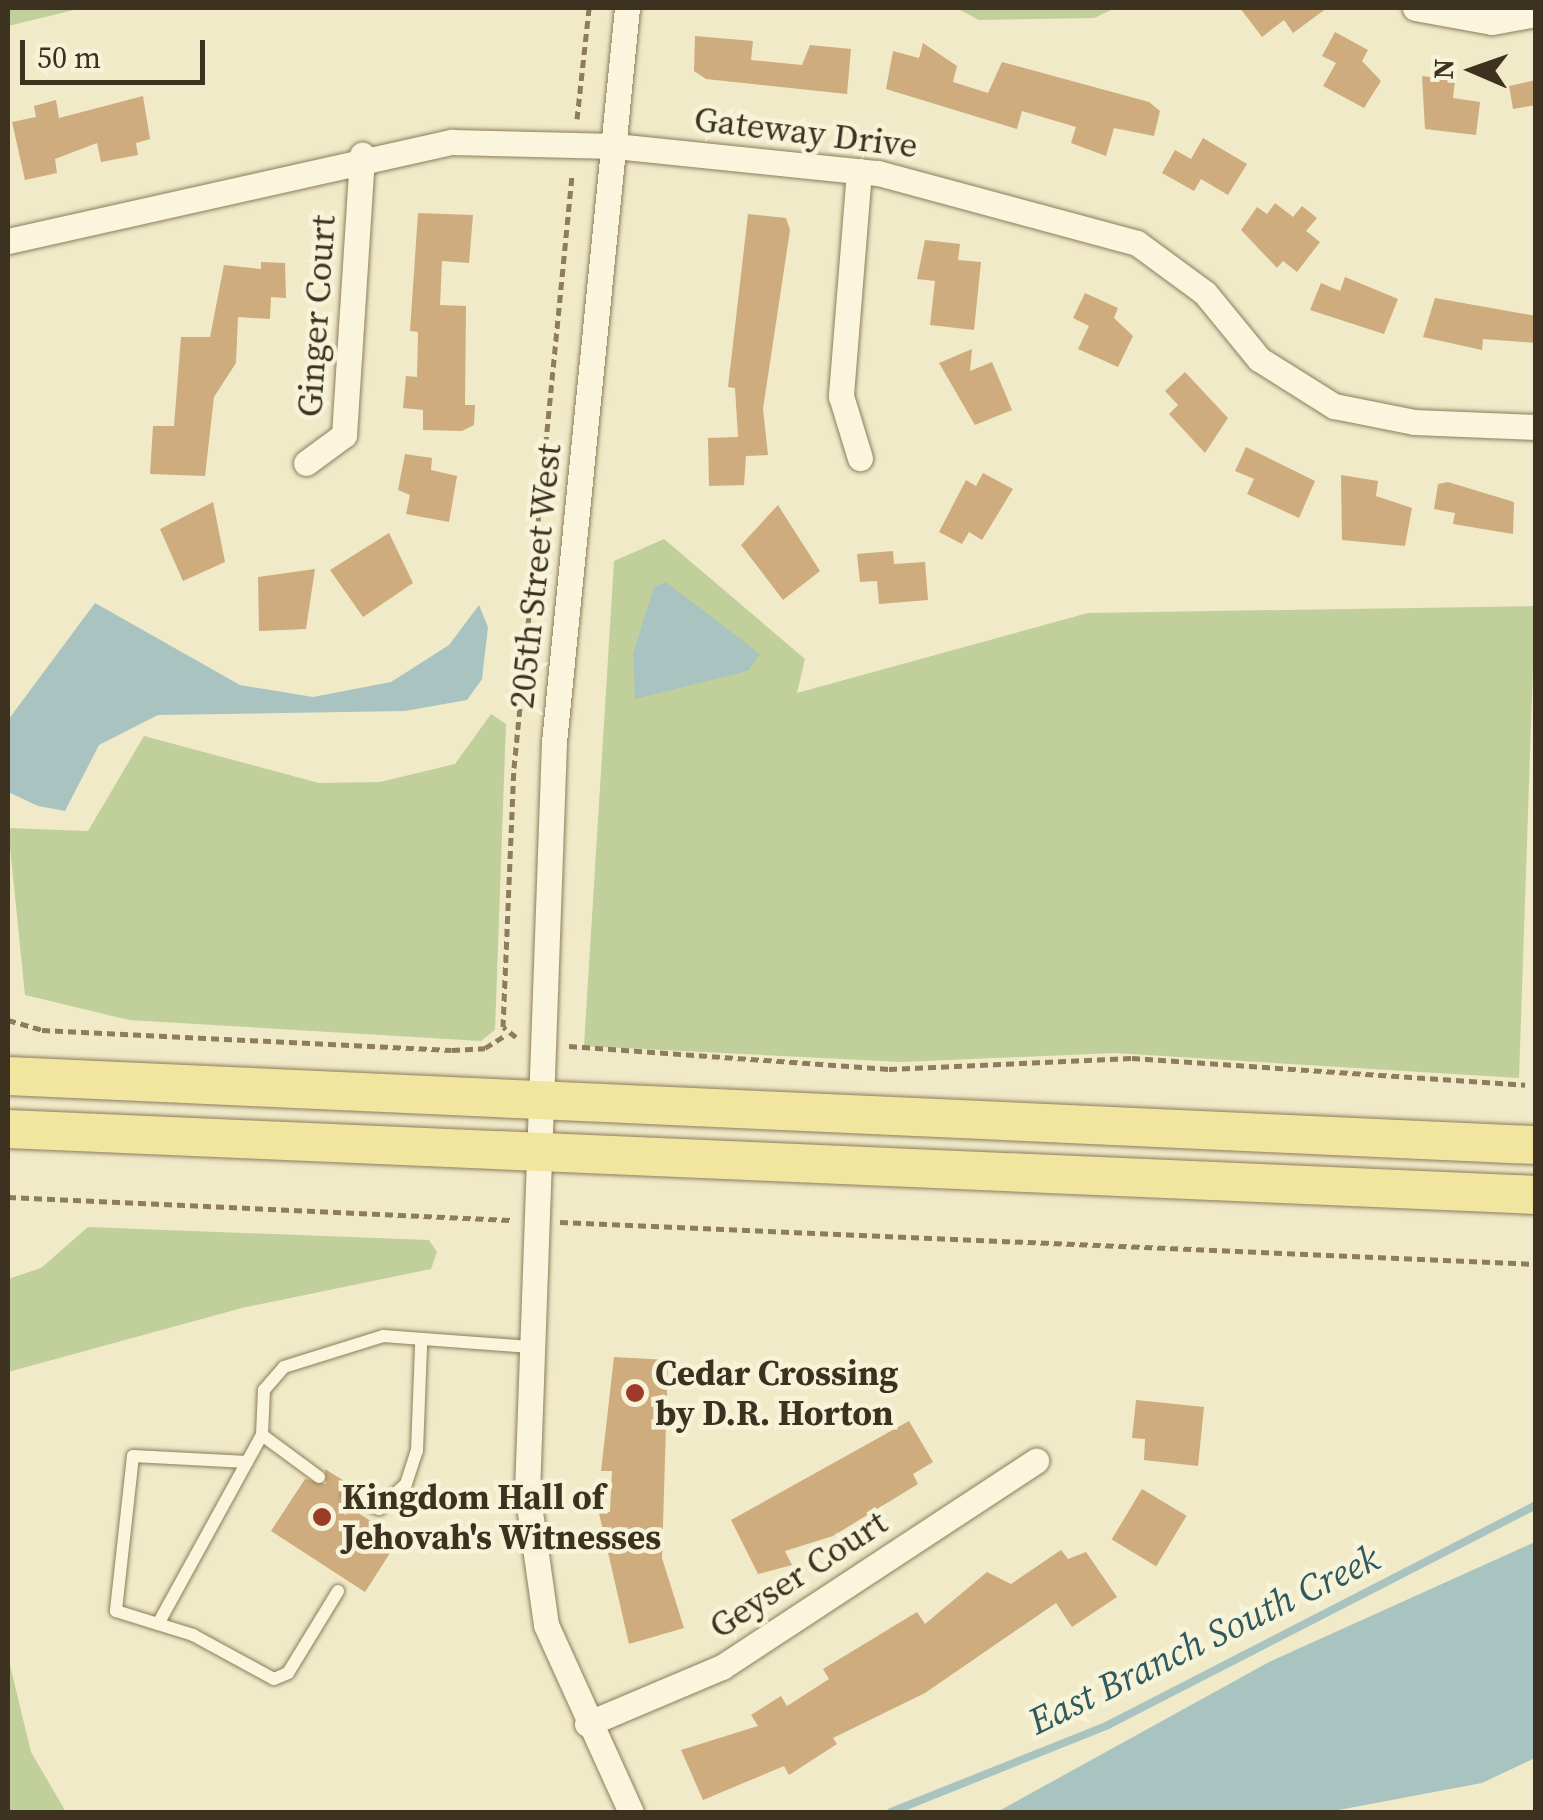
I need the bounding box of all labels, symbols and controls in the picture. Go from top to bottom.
scale bar [25,20,210,82]
north arrow [1423,20,1523,120]
text: 50 m [37,37,101,78]
text: N [1424,58,1462,80]
street label: Gateway Drive [692,97,920,167]
street label: Ginger Court [288,214,344,418]
street label: 205th Street West [500,441,570,711]
place label: Cedar Crossing by D.R. Horton [655,1352,898,1434]
marker: Cedar Crossing by D.R. Horton [624,1382,646,1404]
place label: Kingdom Hall of Jehovah's Witnesses [342,1476,662,1558]
street label: Geyser Court [701,1501,895,1647]
marker: Kingdom Hall of Jehovah's Witnesses [311,1506,333,1528]
water label: East Branch South Creek [1021,1535,1387,1745]

